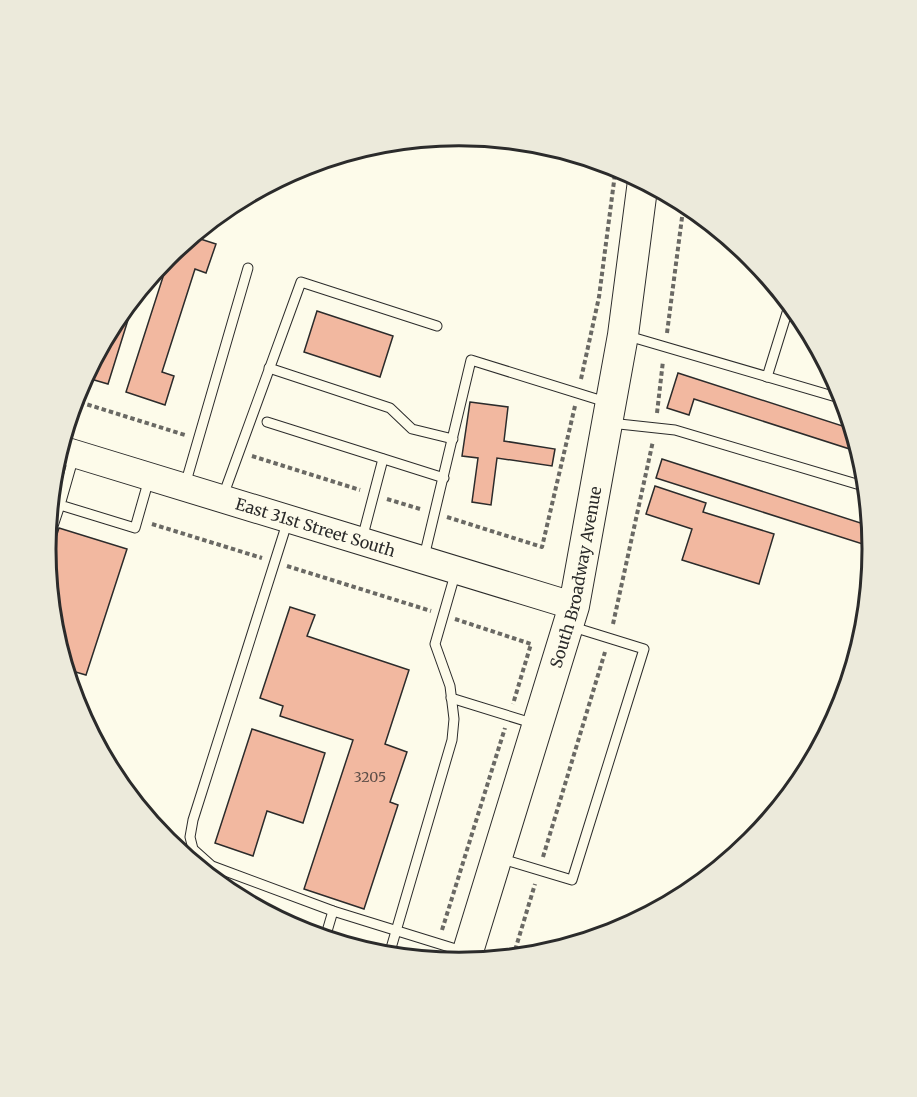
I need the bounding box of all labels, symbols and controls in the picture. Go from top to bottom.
street label: South Broadway Avenue [546,485,605,670]
street label: East 31st Street South [233,493,398,561]
house number: 3205 [354,768,386,786]

